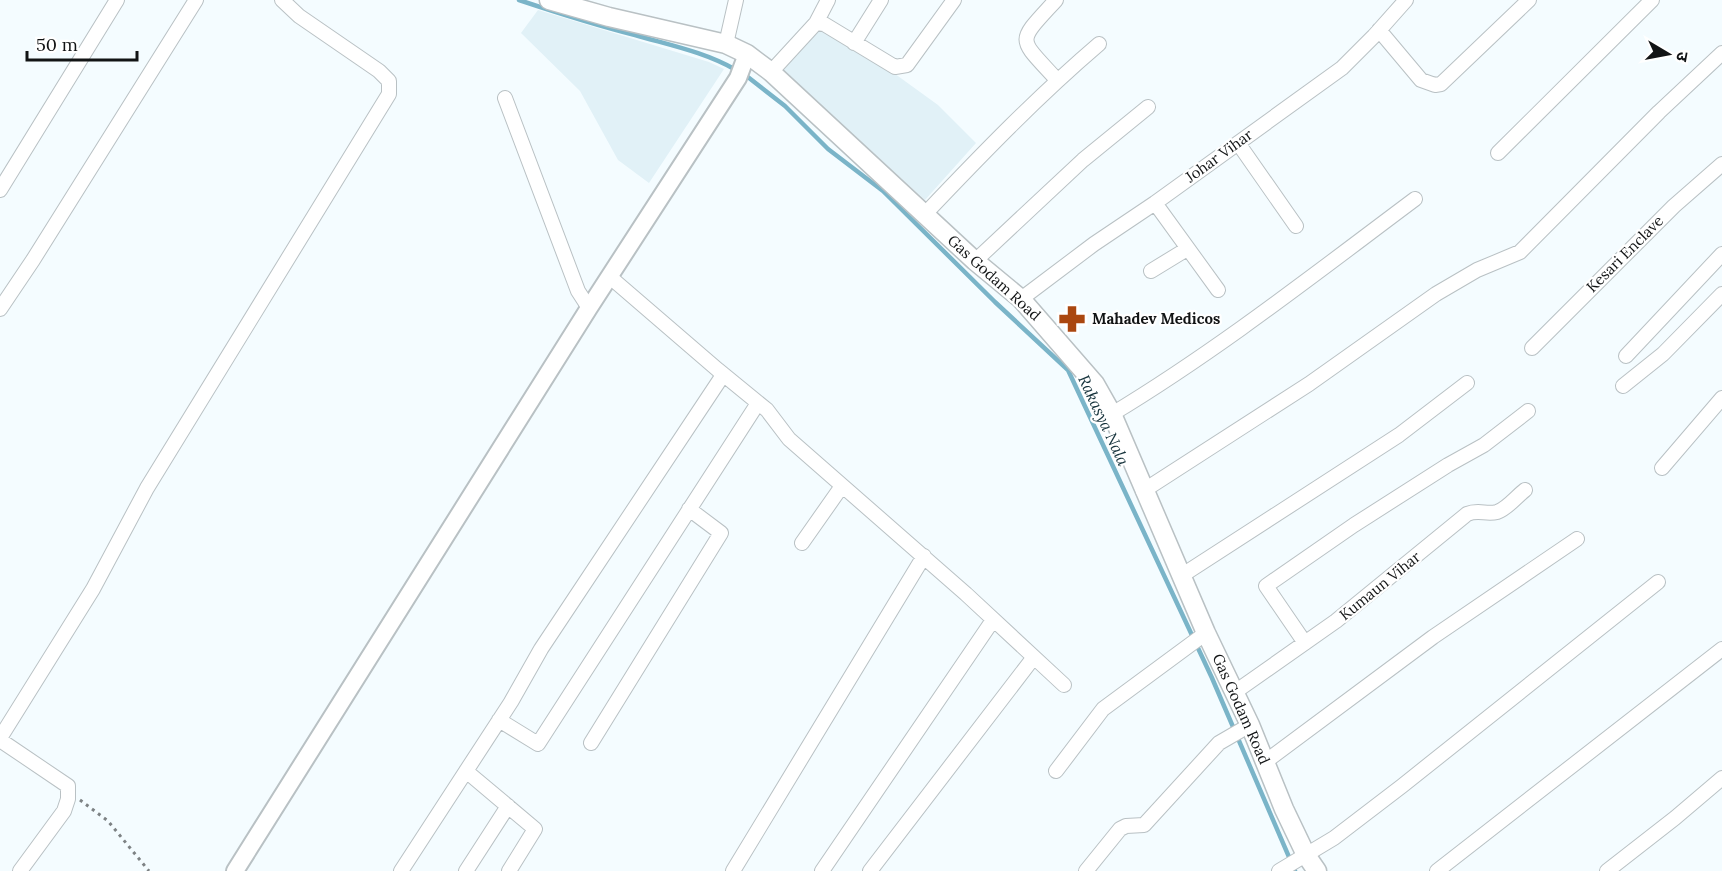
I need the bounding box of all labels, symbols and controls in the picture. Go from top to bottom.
scale bar [27,24,136,62]
north arrow [1638,24,1698,84]
text: 50 m [36,33,78,56]
text: उ [1672,50,1693,64]
street label: Johar Vihar [1181,125,1256,187]
street label: Kesari Enclave [1582,211,1667,296]
street label: Gas Godam Road [944,231,1045,325]
pharmacy icon: Mahadev Medicos [1057,304,1087,334]
place label: Mahadev Medicos [1092,309,1220,328]
water label: Rakasya Nala [1074,371,1134,469]
street label: Kumaun Vihar [1335,547,1425,624]
street label: Gas Godam Road [1209,651,1274,767]

